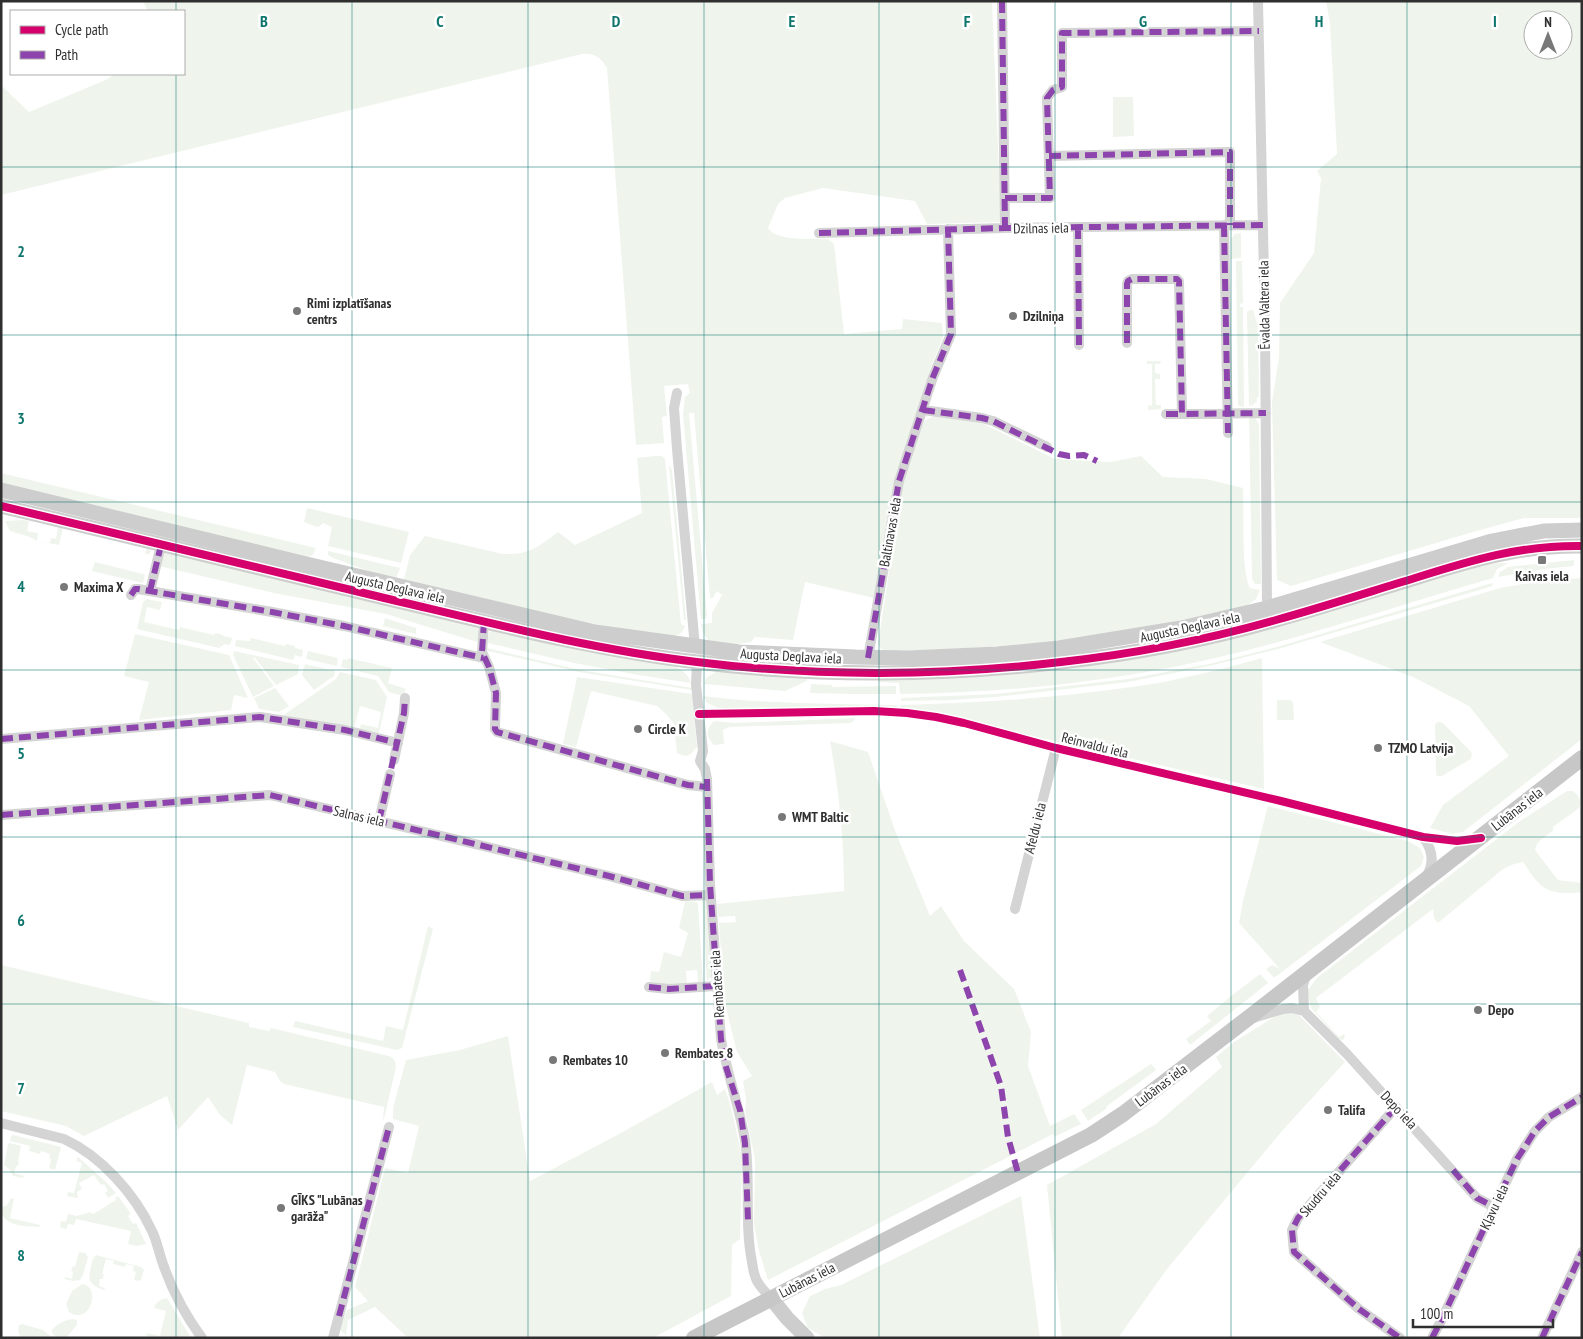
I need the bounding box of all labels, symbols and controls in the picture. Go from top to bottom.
legend [10,10,185,75]
north arrow [1523,10,1573,60]
text: B [260,11,268,31]
text: C [436,11,444,31]
text: D [612,11,621,31]
text: E [789,11,796,31]
text: F [964,11,971,31]
text: G [1139,11,1147,31]
text: H [1315,11,1323,31]
text: I [1493,11,1497,31]
text: N [1544,13,1552,31]
text: Cycle path [55,20,108,39]
text: Path [55,45,78,64]
street label: Dzilnas iela [1013,219,1069,237]
text: 2 [17,241,25,261]
street label: Ēvalda Valtera iela [1254,260,1274,350]
place label: Rimi izplatīšanas centrs [307,294,391,328]
marker: Rimi izplatīšanas centrs [291,305,303,317]
place label: Dzilniņa [1023,307,1064,325]
marker: Dzilniņa [1007,310,1019,322]
text: 3 [17,408,25,428]
street label: Baltinavas iela [875,496,905,568]
marker: Kaivas iela [1536,554,1548,566]
street label: Augusta Deglava iela [343,567,447,607]
place label: Kaivas iela [1515,567,1569,585]
text: 4 [17,576,25,596]
place label: Maxima X [74,578,124,596]
marker: Maxima X [58,581,70,593]
street label: Augusta Deglava iela [1138,608,1242,646]
street label: Augusta Deglava iela [740,644,842,668]
place label: Circle K [648,720,687,738]
marker: Circle K [632,723,644,735]
street label: Reinvaldu iela [1060,728,1130,762]
place label: TZMO Latvija [1388,739,1453,757]
marker: TZMO Latvija [1372,742,1384,754]
text: 5 [17,743,25,763]
street label: Lubānas iela [1488,783,1546,835]
street label: Salnas iela [332,801,386,831]
street label: Afeldu iela [1020,801,1050,855]
place label: WMT Baltic [791,808,849,826]
marker: WMT Baltic [776,811,788,823]
text: 6 [17,910,25,930]
street label: Rembates iela [706,950,728,1018]
place label: Depo [1488,1001,1514,1019]
marker: Depo [1472,1004,1484,1016]
place label: Rembates 8 [675,1044,733,1062]
marker: Rembates 8 [659,1047,671,1059]
place label: Rembates 10 [563,1051,628,1069]
marker: Rembates 10 [547,1054,559,1066]
street label: Lubānas iela [1131,1060,1191,1110]
text: 7 [17,1078,25,1098]
street label: Depo iela [1377,1087,1421,1133]
place label: Talifa [1338,1101,1366,1119]
marker: Talifa [1322,1104,1334,1116]
street label: Skudru iela [1295,1168,1345,1220]
street label: Kļavu iela [1476,1181,1512,1233]
place label: GĪKS "Lubānas garāža" [291,1191,363,1225]
marker: GĪKS "Lubānas garāža" [275,1202,287,1214]
text: 8 [17,1245,25,1265]
street label: Lubānas iela [776,1258,838,1302]
scale bar [1413,1296,1553,1328]
text: 100 m [1420,1304,1453,1323]

